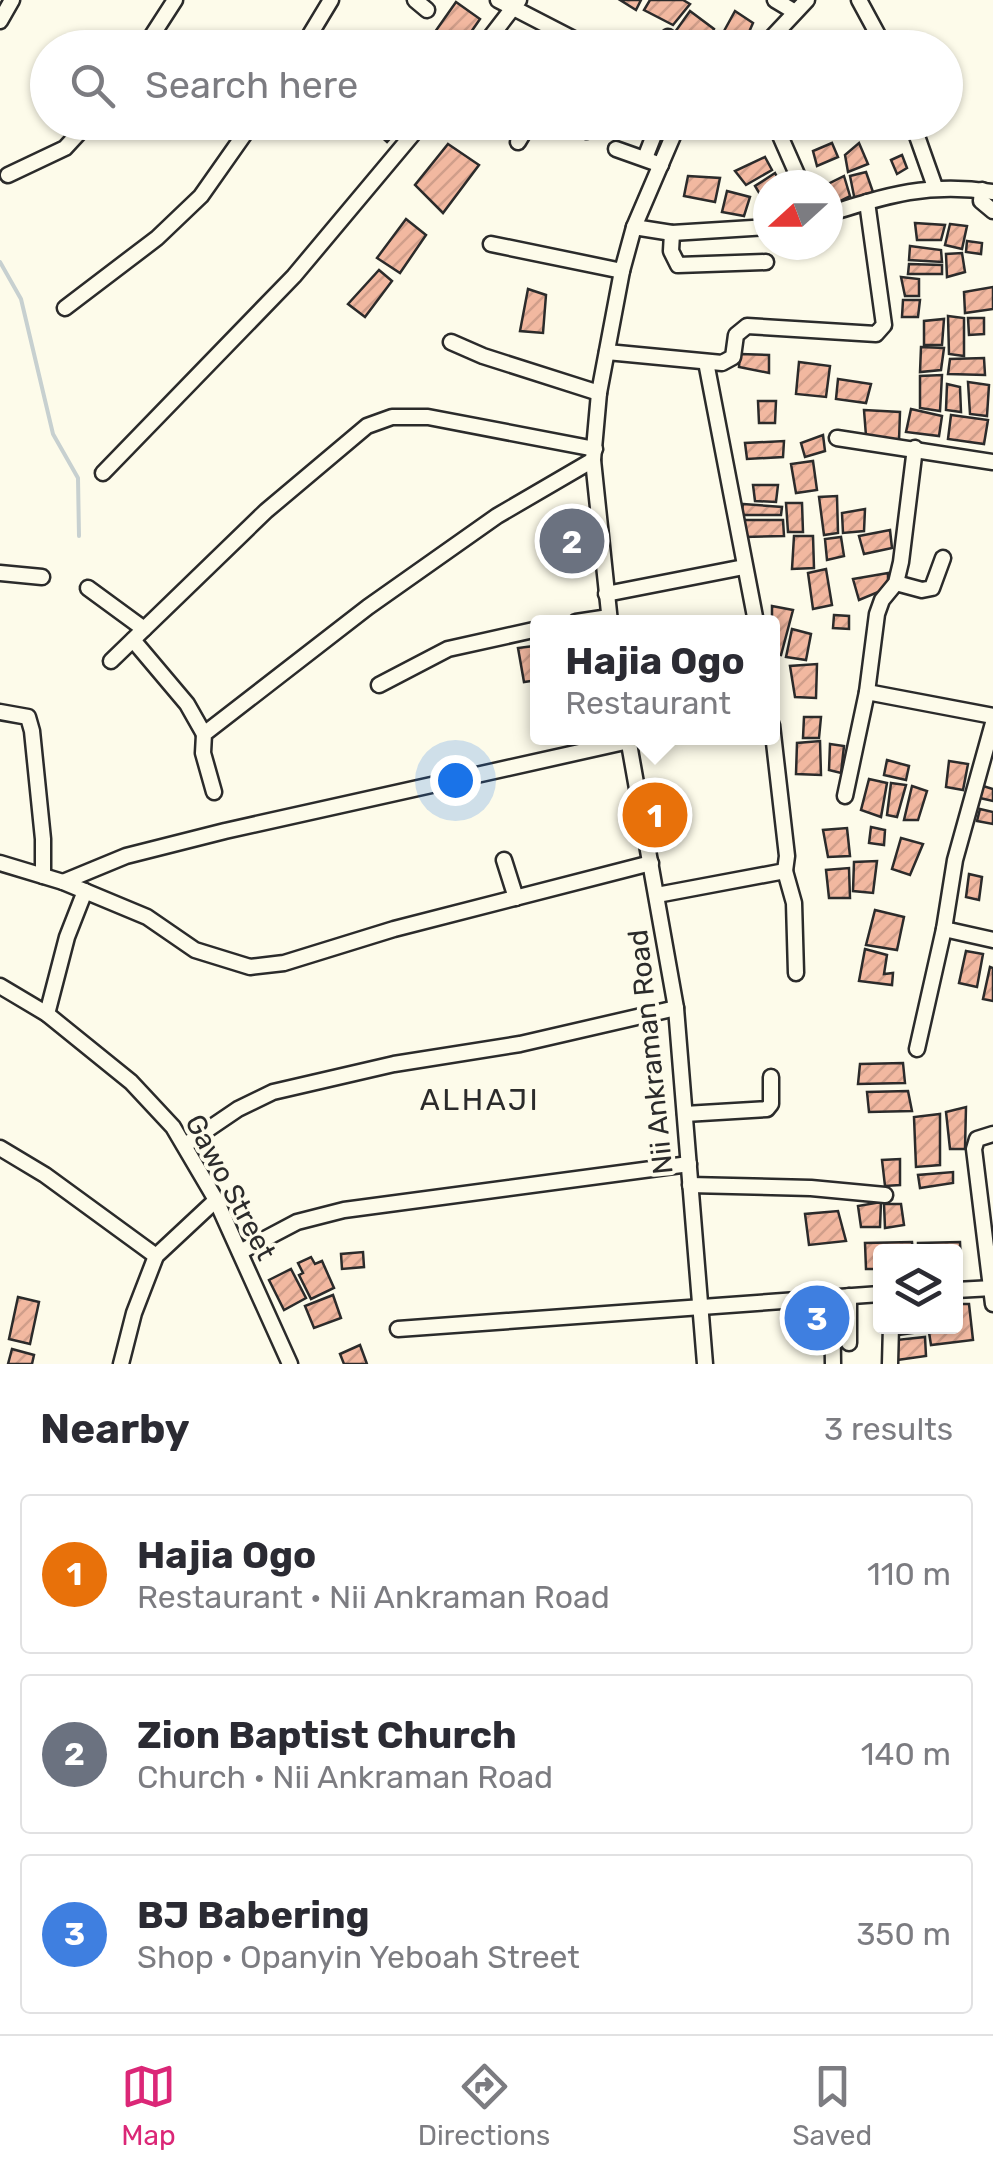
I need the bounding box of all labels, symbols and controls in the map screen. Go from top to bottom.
search box [30,30,963,140]
icon: search [65,58,120,113]
text: Search here [145,62,358,108]
north arrow [753,170,843,260]
pin: 2 [540,504,604,578]
popup [530,615,780,745]
text: Hajia Ogo [565,638,745,684]
text: Restaurant [565,684,731,722]
your location [430,755,481,806]
pin: 1 [622,778,688,852]
street label: Nii Ankraman Road [621,928,680,1176]
district label: ALHAJI [420,1082,540,1118]
street label: Gawo Street [178,1109,283,1266]
map controls [873,1244,963,1334]
button: layers [873,1244,963,1334]
pin: 3 [784,1280,850,1356]
text: Nearby [40,1404,190,1454]
text: 3 results [824,1410,953,1448]
text: Hajia Ogo [137,1532,316,1578]
text: 1 [67,1555,82,1593]
text: 110 m [867,1555,951,1593]
text: Restaurant · Nii Ankraman Road [137,1578,610,1616]
text: Zion Baptist Church [137,1712,517,1758]
text: 2 [64,1735,85,1773]
text: 140 m [861,1735,951,1773]
text: Church · Nii Ankraman Road [137,1758,553,1796]
text: BJ Babering [137,1892,370,1938]
text: 3 [64,1915,85,1953]
text: 350 m [856,1915,951,1953]
text: Shop · Opanyin Yeboah Street [137,1938,580,1976]
tab: Map [121,2059,176,2152]
tab: Directions [418,2059,550,2152]
tab: Saved [792,2059,872,2152]

